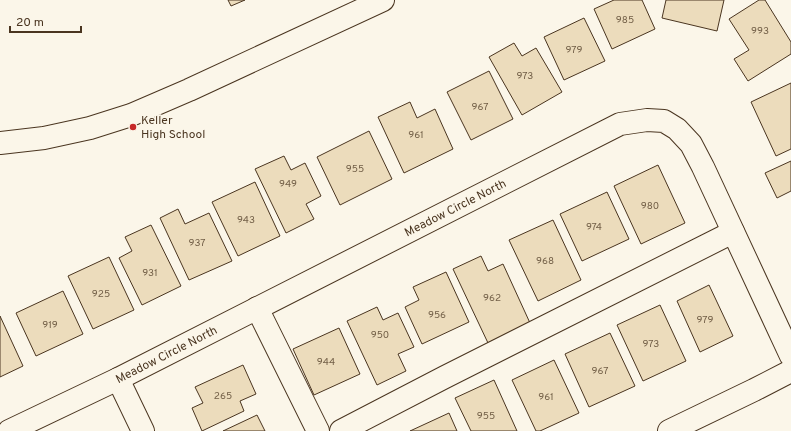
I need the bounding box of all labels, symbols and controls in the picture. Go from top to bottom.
scale bar [10,8,81,34]
house number: 985 [616,14,634,27]
text: 20 m [16,15,44,31]
house number: 993 [751,25,769,38]
house number: 979 [566,44,582,57]
house number: 973 [517,70,533,83]
house number: 967 [472,101,488,114]
place label: Keller High School [141,113,205,143]
marker: Keller High School [128,122,138,132]
house number: 961 [408,129,424,142]
house number: 955 [346,163,364,176]
street label: Meadow Circle North [402,176,509,241]
house number: 949 [279,178,297,191]
house number: 980 [641,200,659,213]
house number: 943 [237,214,255,227]
house number: 974 [586,221,602,234]
house number: 937 [188,237,206,250]
house number: 968 [536,255,554,268]
house number: 931 [142,267,158,280]
house number: 925 [92,288,110,301]
house number: 962 [483,292,501,305]
house number: 956 [428,309,446,322]
house number: 979 [697,314,713,327]
house number: 919 [42,319,58,332]
street label: Meadow Circle North [113,323,220,388]
house number: 950 [371,329,389,342]
house number: 973 [643,338,659,351]
house number: 944 [317,356,335,369]
house number: 967 [592,365,608,378]
house number: 265 [214,390,232,403]
house number: 961 [538,391,554,404]
house number: 955 [477,410,495,423]

